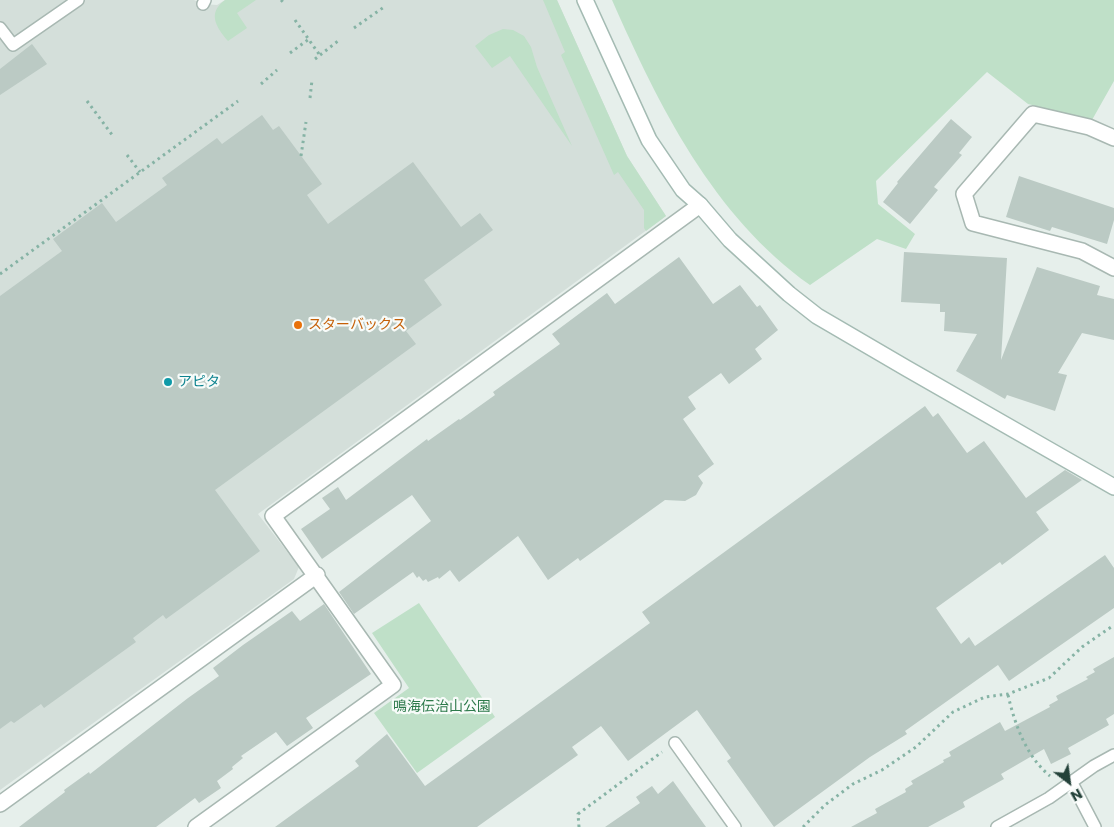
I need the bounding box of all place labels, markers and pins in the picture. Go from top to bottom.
place label: スターバックス [308,317,406,333]
marker: スターバックス [292,319,304,331]
place label: アピタ [178,374,220,390]
marker: アピタ [162,376,174,388]

